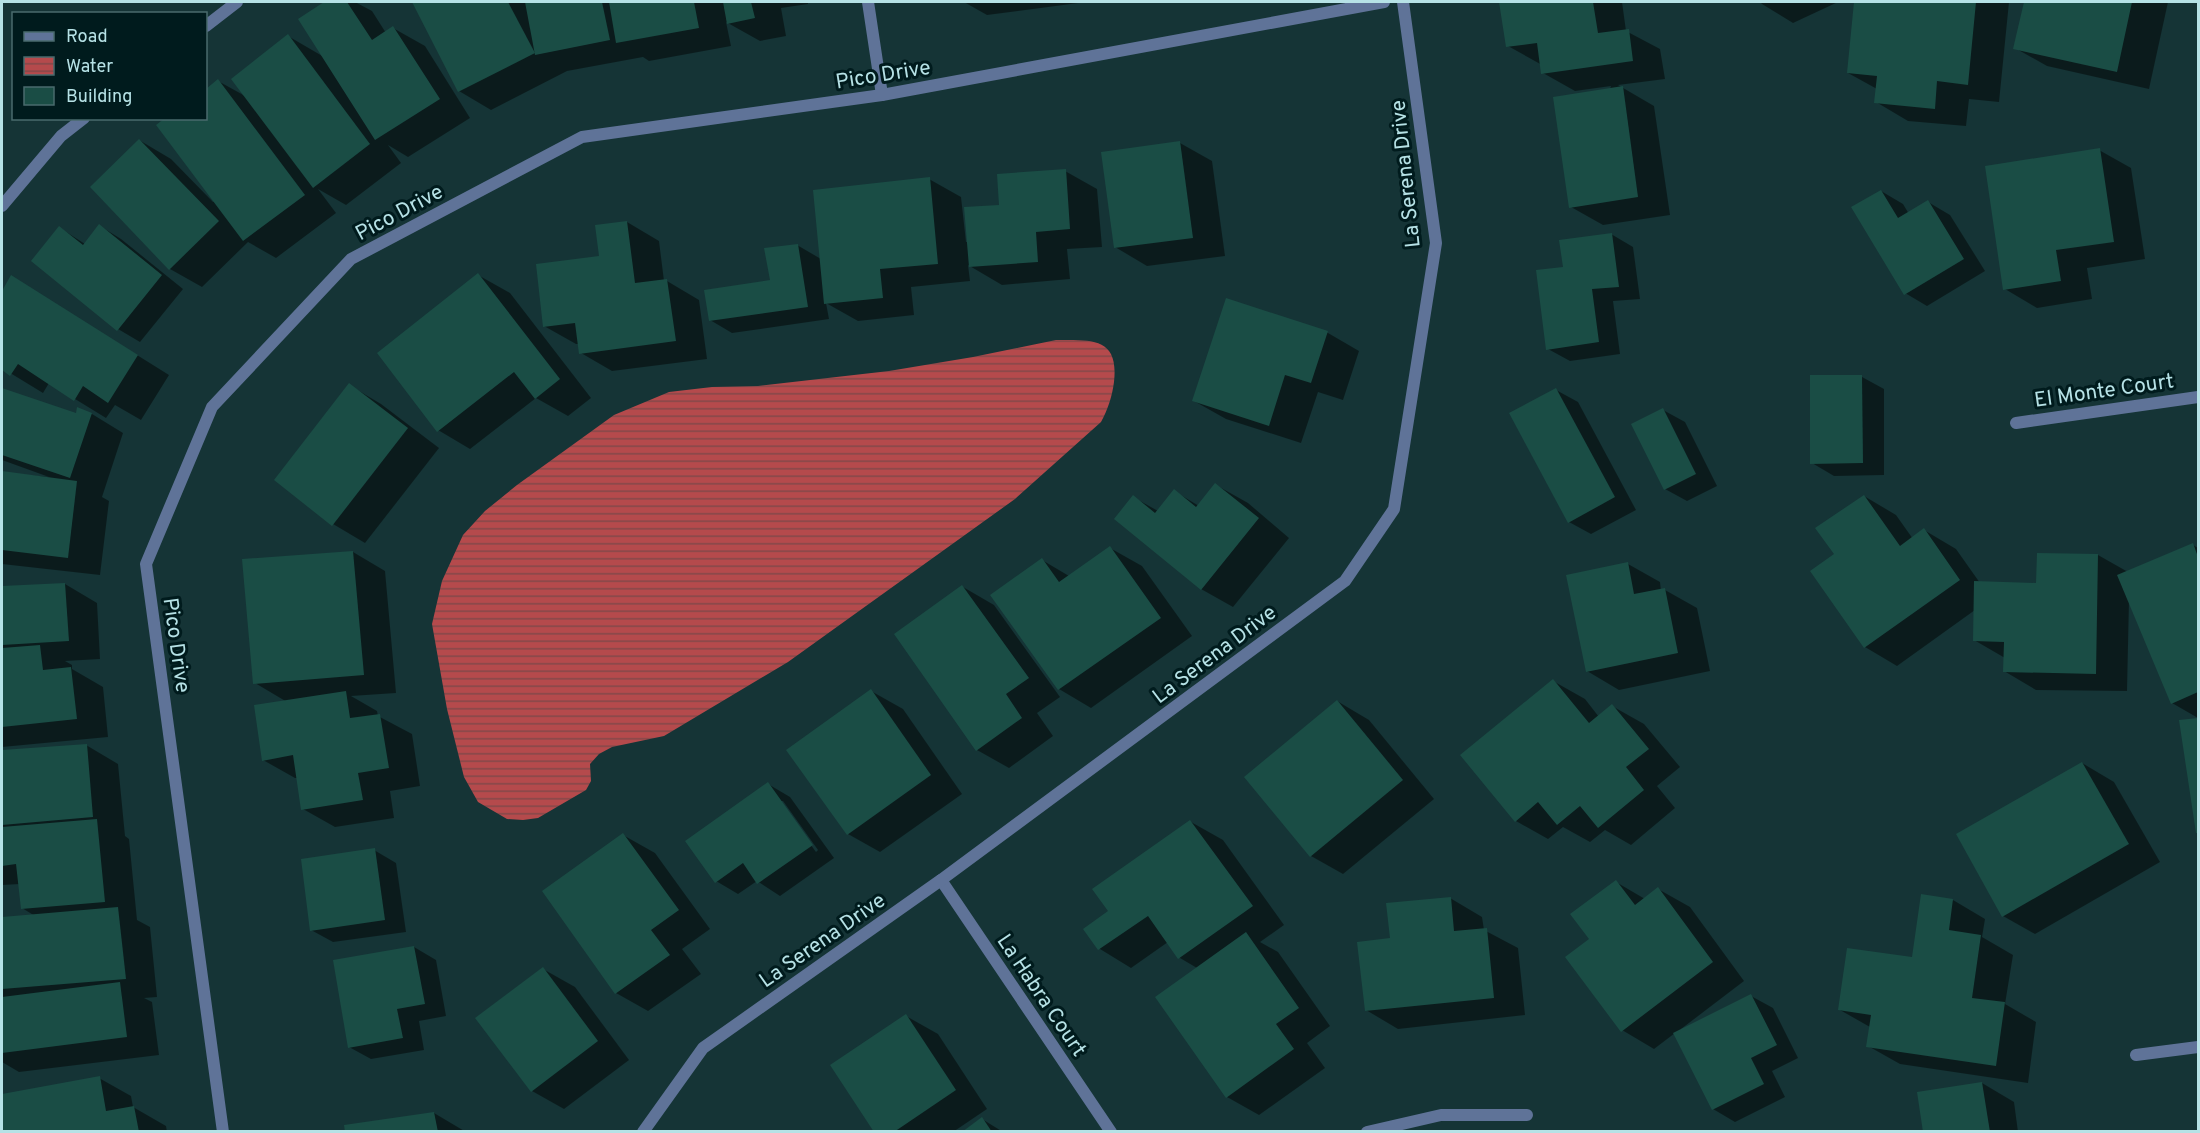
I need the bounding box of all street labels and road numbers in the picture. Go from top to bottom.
street label: Pico Drive [834,55,933,96]
street label: La Serena Drive [1385,99,1428,249]
street label: Pico Drive [351,179,448,248]
street label: El Monte Court [2033,368,2176,415]
street label: Pico Drive [155,596,196,694]
street label: La Serena Drive [1148,600,1282,711]
street label: La Serena Drive [754,888,891,995]
street label: La Habra Court [990,929,1092,1062]

